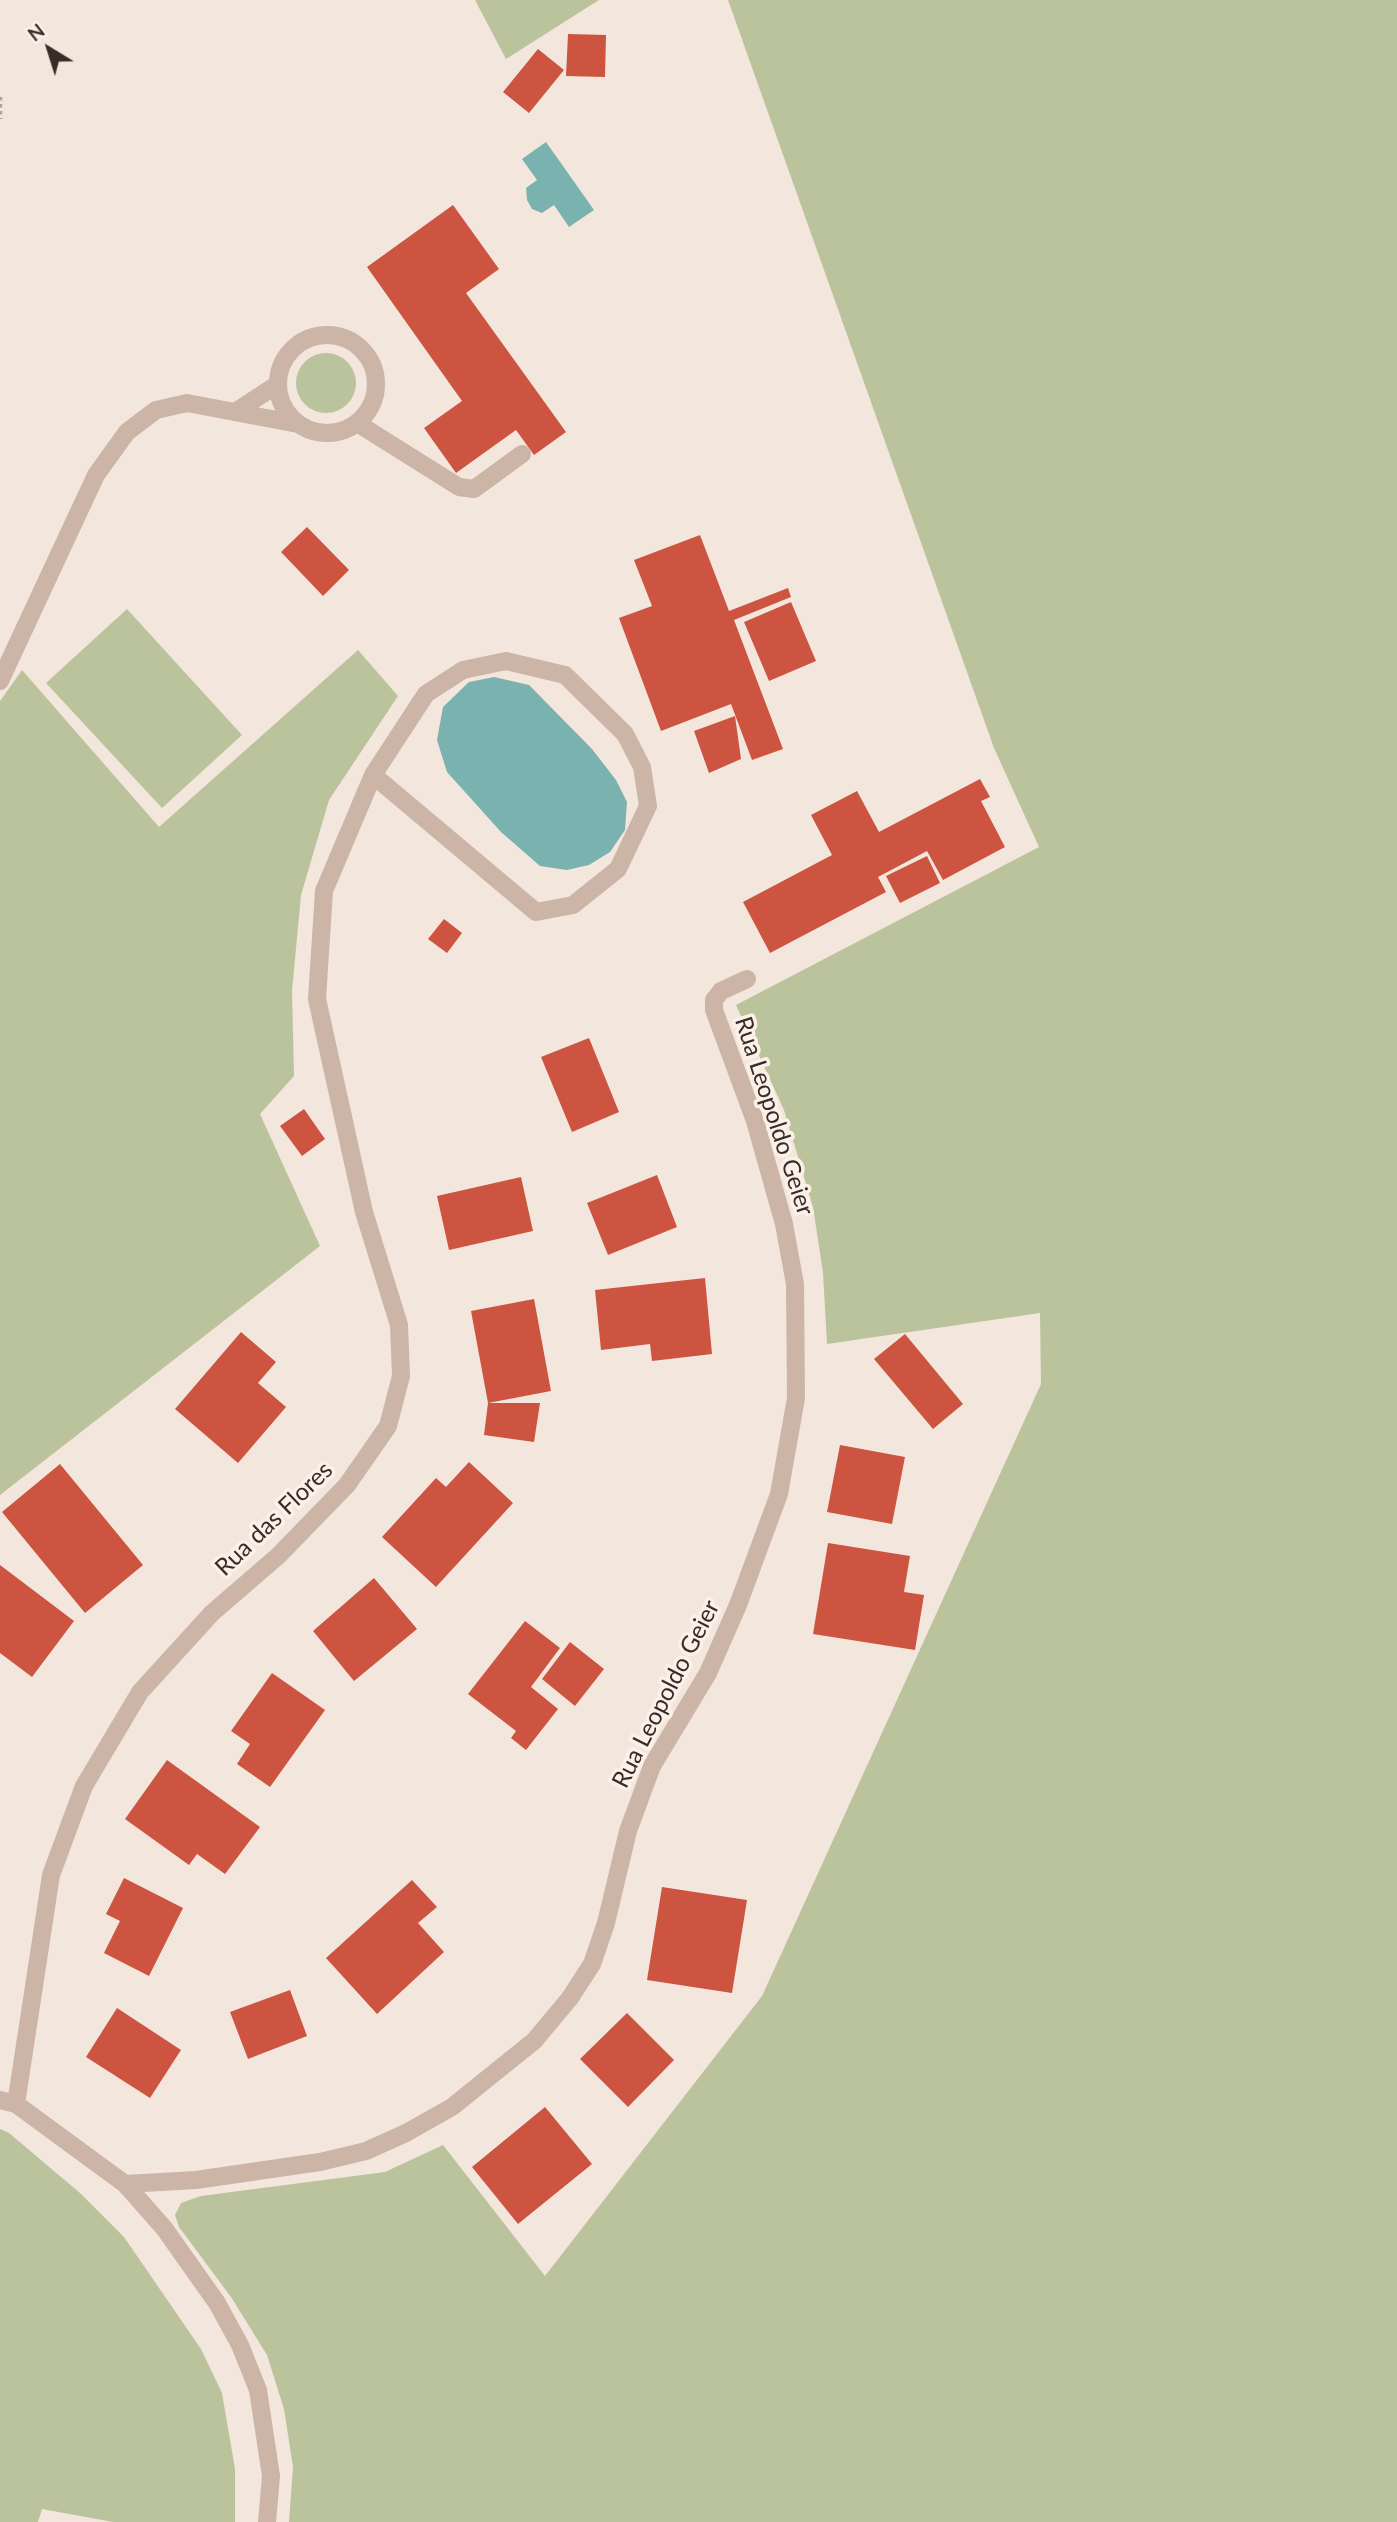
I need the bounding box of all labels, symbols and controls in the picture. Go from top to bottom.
north arrow [14,14,84,84]
text: N [23,18,49,46]
street label: Rua Leopoldo Geier [728,1013,820,1219]
street label: Rua das Flores [209,1456,339,1582]
street label: Rua Leopoldo Geier [606,1595,726,1793]

